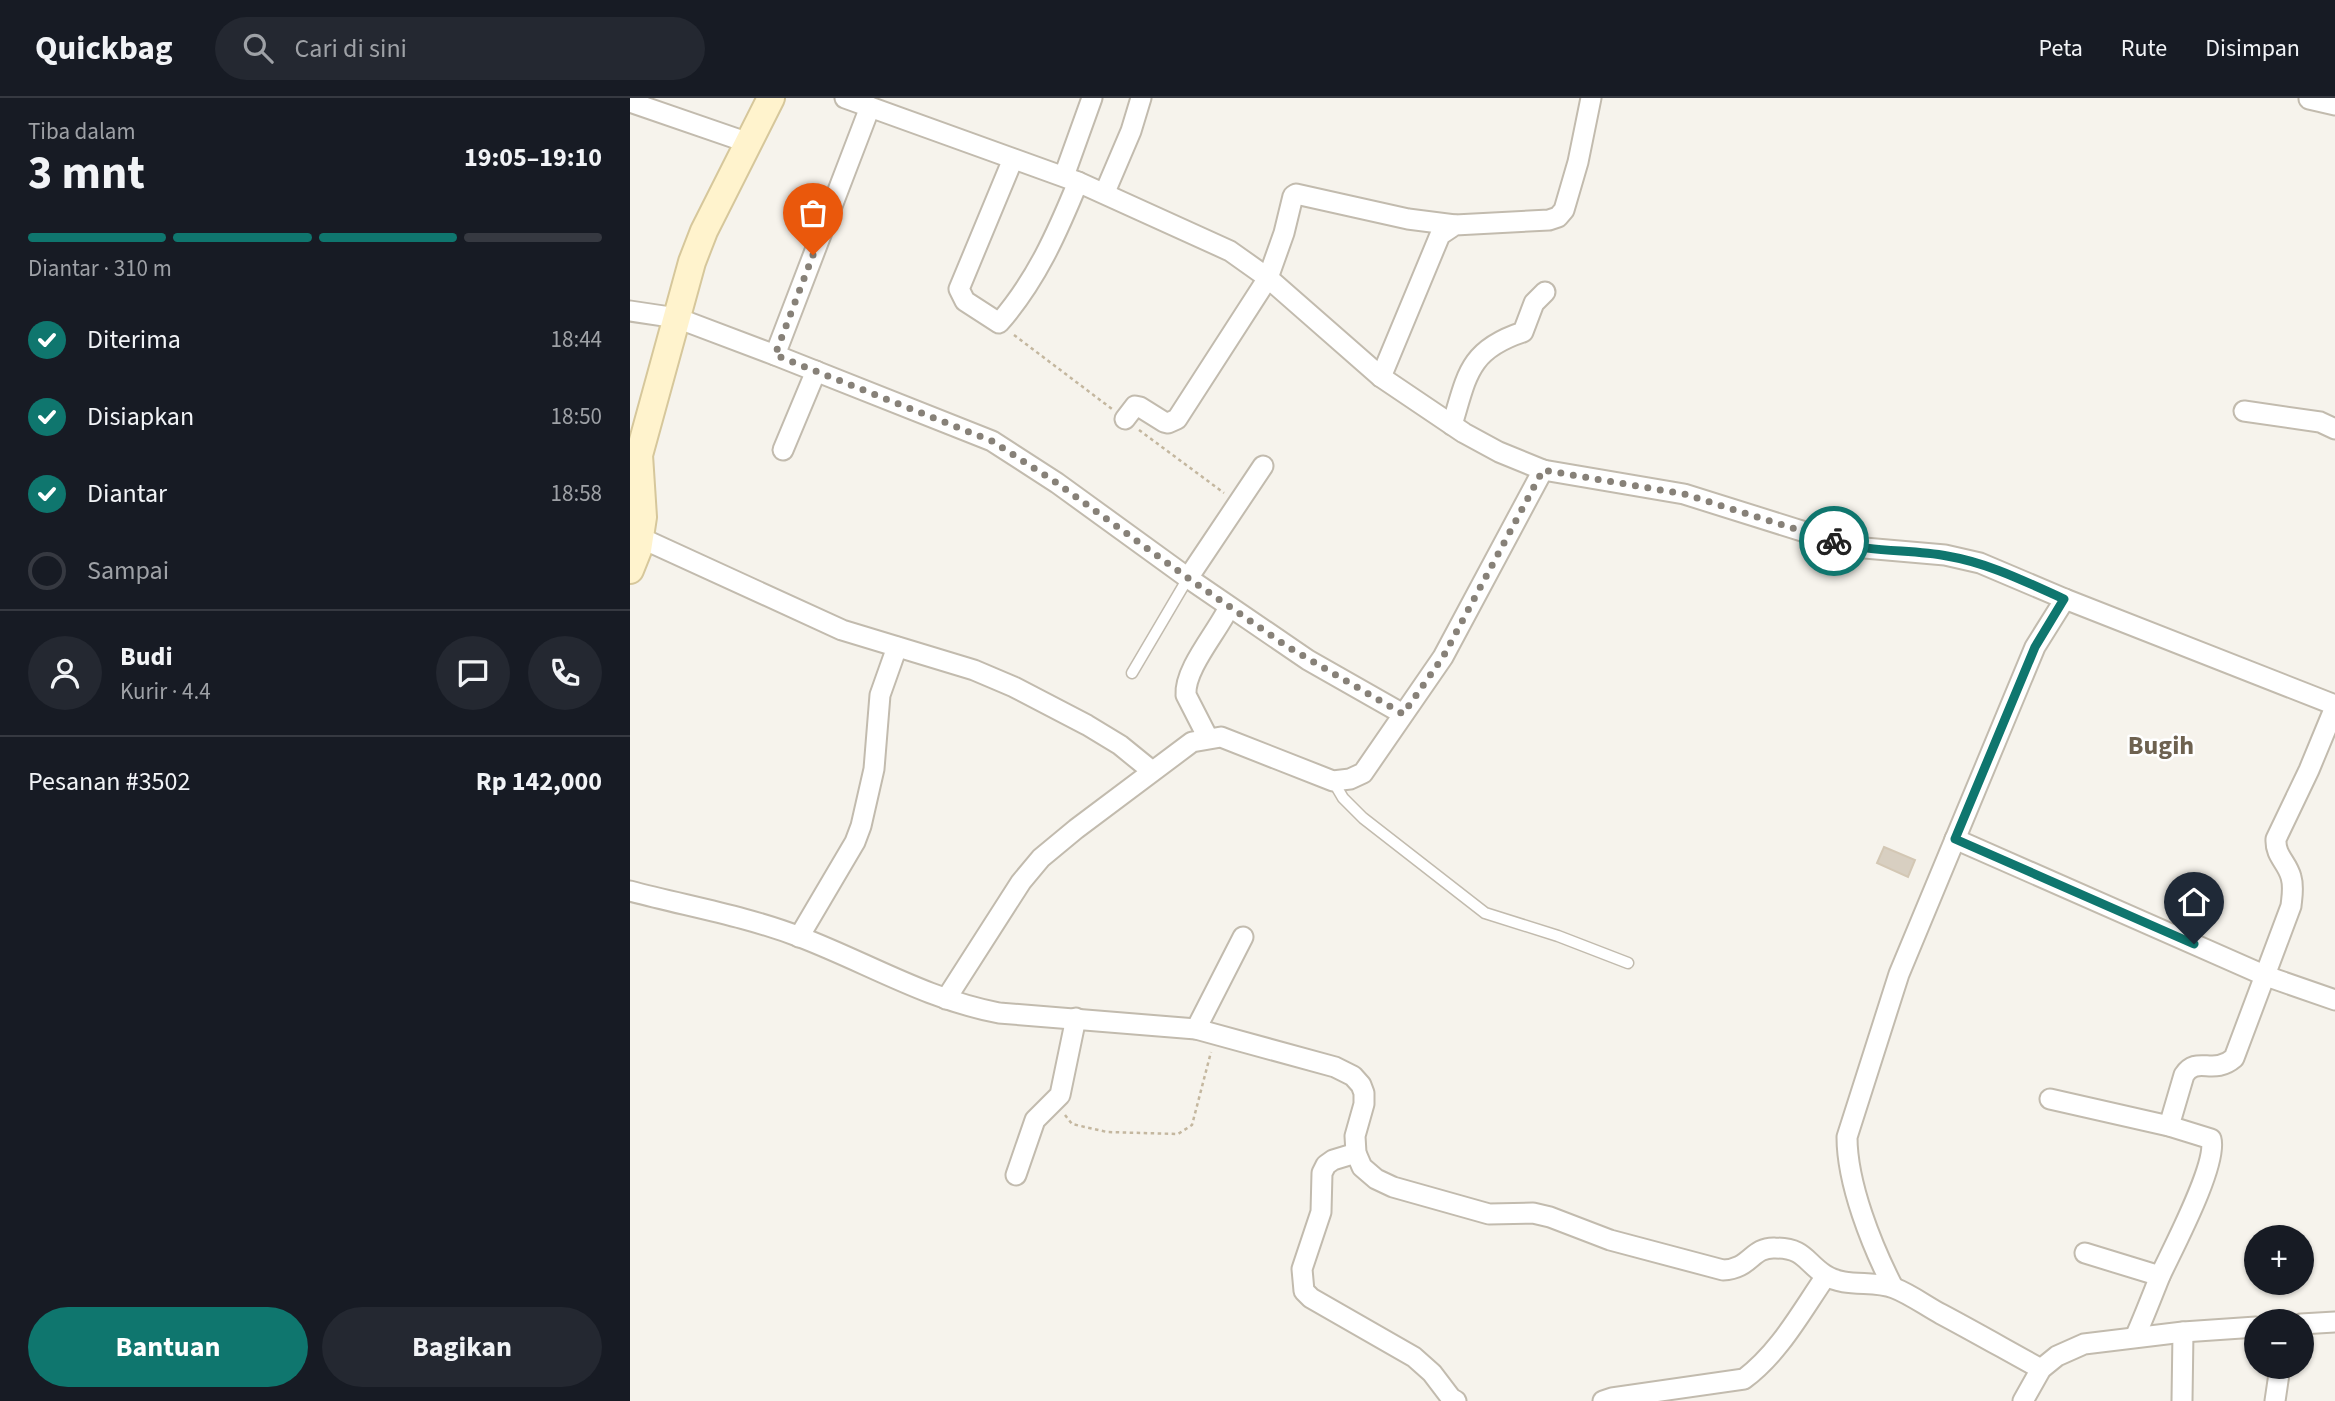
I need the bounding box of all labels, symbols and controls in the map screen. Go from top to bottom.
search box [215,17,705,80]
text: Quickbag [35,25,173,72]
icon: search [239,29,277,67]
text: Cari di sini [295,30,407,67]
text: Peta [2038,31,2083,66]
text: Rute [2121,31,2167,66]
text: Disimpan [2205,31,2300,66]
text: Tiba dalam [28,115,135,148]
text: 19:05–19:10 [464,139,602,176]
text: 3 mnt [28,141,145,206]
pin [783,183,843,255]
icon: bag [794,194,832,232]
text: Diantar · 310 m [28,252,172,285]
icon: check [28,321,66,359]
text: Diterima [87,321,181,358]
text: 18:44 [551,323,602,356]
icon: check [28,398,66,436]
text: Disiapkan [87,398,194,435]
text: 18:50 [551,400,602,433]
icon: check [28,475,66,513]
text: Diantar [87,475,167,512]
text: 18:58 [551,477,602,510]
courier [1799,506,1869,576]
icon: bike [1815,522,1853,560]
text: Sampai [87,552,169,589]
button: person [28,636,102,710]
button: chat [436,636,510,710]
button: phone [528,636,602,710]
text: Budi [120,638,173,675]
text: Kurir · 4.4 [120,675,211,708]
district label: Bugih [2128,727,2194,764]
text: Pesanan #3502 [28,763,190,800]
text: Rp 142,000 [476,763,602,800]
pin [2164,872,2224,944]
icon: home [2175,883,2213,921]
map controls [2244,1225,2314,1379]
button: + [2244,1225,2314,1295]
button: Bantuan [28,1307,308,1387]
button: Bagikan [322,1307,602,1387]
button: − [2244,1309,2314,1379]

